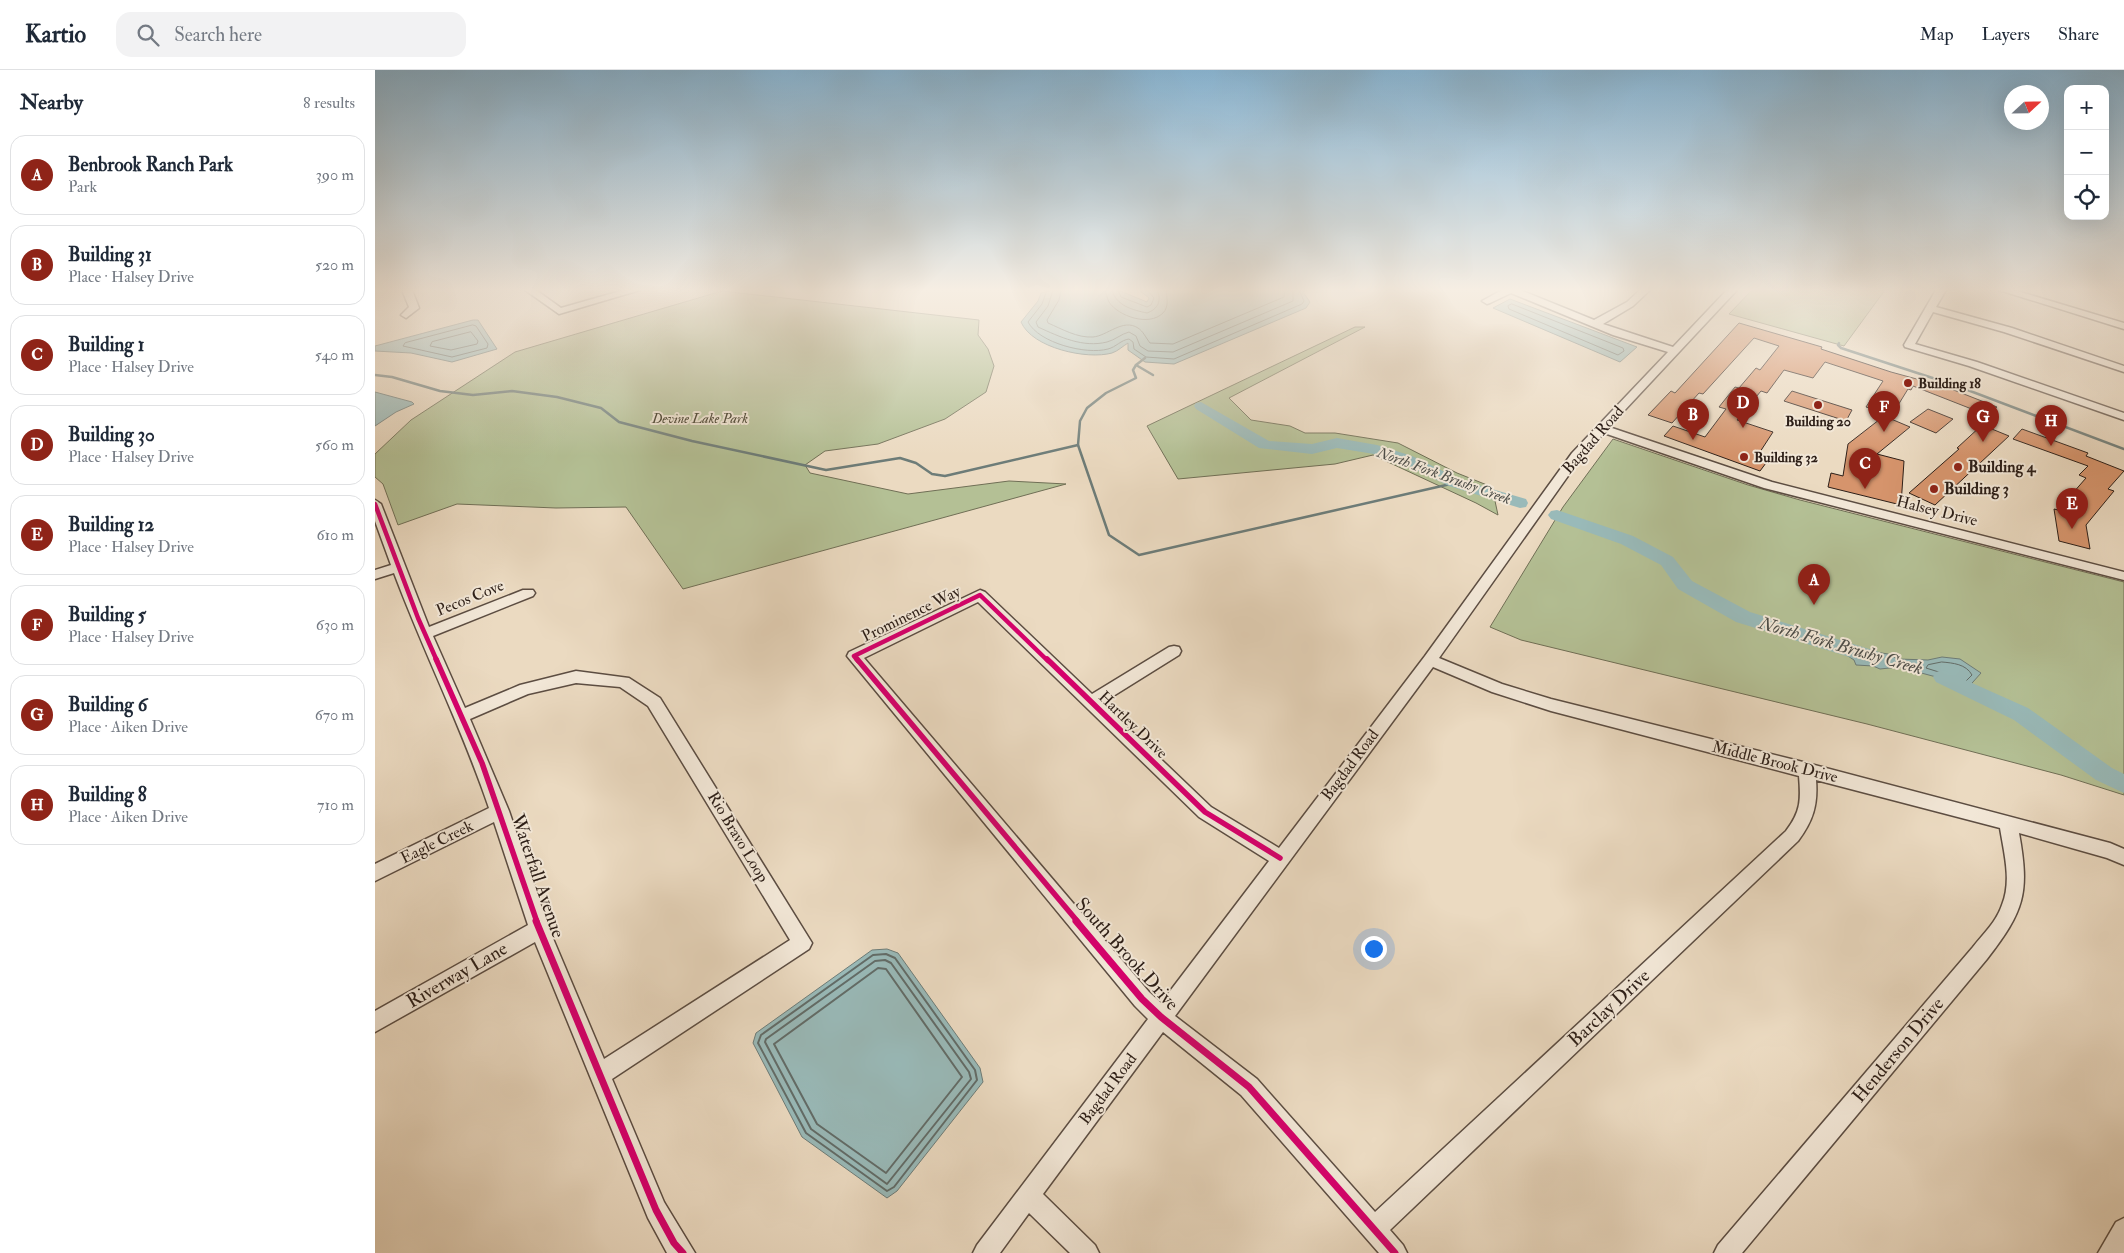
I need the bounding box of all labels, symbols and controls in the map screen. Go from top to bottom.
search box [116,12,466,57]
text: Kartio [25,19,86,50]
icon: search [134,21,162,49]
text: Search here [174,23,262,47]
text: Map [1920,23,1954,46]
text: Layers [1982,23,2030,46]
text: Share [2058,23,2099,46]
north arrow [2004,85,2049,130]
map controls [2064,85,2109,220]
button: + [2064,85,2109,130]
text: Nearby [20,89,83,116]
text: 8 results [303,93,355,113]
button: − [2064,130,2109,175]
text: Benbrook Ranch Park [68,153,233,177]
text: A [32,165,42,185]
text: 390 m [316,165,354,185]
button: locate [2064,175,2109,220]
text: Park [68,177,97,197]
text: Building 31 [68,243,152,267]
text: B [32,255,42,275]
text: 520 m [315,255,354,275]
text: Place · Halsey Drive [68,267,194,287]
text: Building 1 [68,333,144,357]
text: C [31,345,43,365]
text: 540 m [315,345,354,365]
text: Place · Halsey Drive [68,357,194,377]
place label: Building 18 [1918,375,1981,393]
marker: Building 18 [1902,377,1914,389]
pin: D [1727,387,1759,428]
pin: F [1868,391,1900,432]
pin: B [1677,399,1709,440]
marker: Building 20 [1812,399,1824,411]
pin: G [1967,401,1999,442]
street label: Bagdad Road [1558,402,1628,478]
pin: H [2035,405,2067,446]
park label: Devine Lake Park [651,410,748,427]
place label: Building 20 [1785,413,1851,431]
text: Building 30 [68,423,155,447]
text: D [30,435,44,455]
text: 560 m [315,435,354,455]
water label: North Fork Brushy Creek [1374,443,1513,509]
text: Place · Halsey Drive [68,447,194,467]
pin: C [1849,448,1881,489]
place label: Building 32 [1754,449,1818,467]
marker: Building 32 [1738,451,1750,463]
place label: Building 4 [1968,457,2037,478]
marker: Building 4 [1952,461,1964,473]
place label: Building 3 [1944,479,2009,500]
marker: Building 3 [1928,483,1940,495]
pin: E [2056,488,2088,529]
street label: Halsey Drive [1894,491,1980,531]
text: Building 12 [68,513,154,537]
text: E [31,525,43,545]
text: 610 m [316,525,354,545]
text: Place · Halsey Drive [68,537,194,557]
pin: A [1798,564,1830,605]
street label: Pecos Cove [433,575,507,621]
street label: Prominence Way [858,581,965,647]
text: Building 5 [68,603,146,627]
water label: North Fork Brushy Creek [1756,611,1925,680]
text: F [32,615,42,635]
text: 630 m [316,615,354,635]
text: Place · Halsey Drive [68,627,194,647]
street label: Hartley Drive [1094,687,1172,763]
text: Building 6 [68,693,147,717]
text: G [30,705,44,725]
text: 670 m [315,705,354,725]
text: Place · Aiken Drive [68,717,188,737]
street label: Bagdad Road [1317,725,1383,805]
street label: Middle Brook Drive [1710,737,1840,787]
text: Building 8 [68,783,147,807]
street label: Rio Bravo Loop [702,788,773,887]
text: H [30,795,44,815]
text: 710 m [317,795,354,815]
text: Place · Aiken Drive [68,807,188,827]
street label: Waterfall Avenue [505,810,570,941]
street label: Eagle Creek [397,816,477,868]
street label: South Brook Drive [1070,893,1184,1015]
street label: Riverway Lane [402,936,512,1014]
your location [1361,936,1387,962]
street label: Barclay Drive [1563,964,1655,1052]
street label: Henderson Drive [1847,992,1949,1108]
street label: Bagdad Road [1075,1049,1141,1129]

